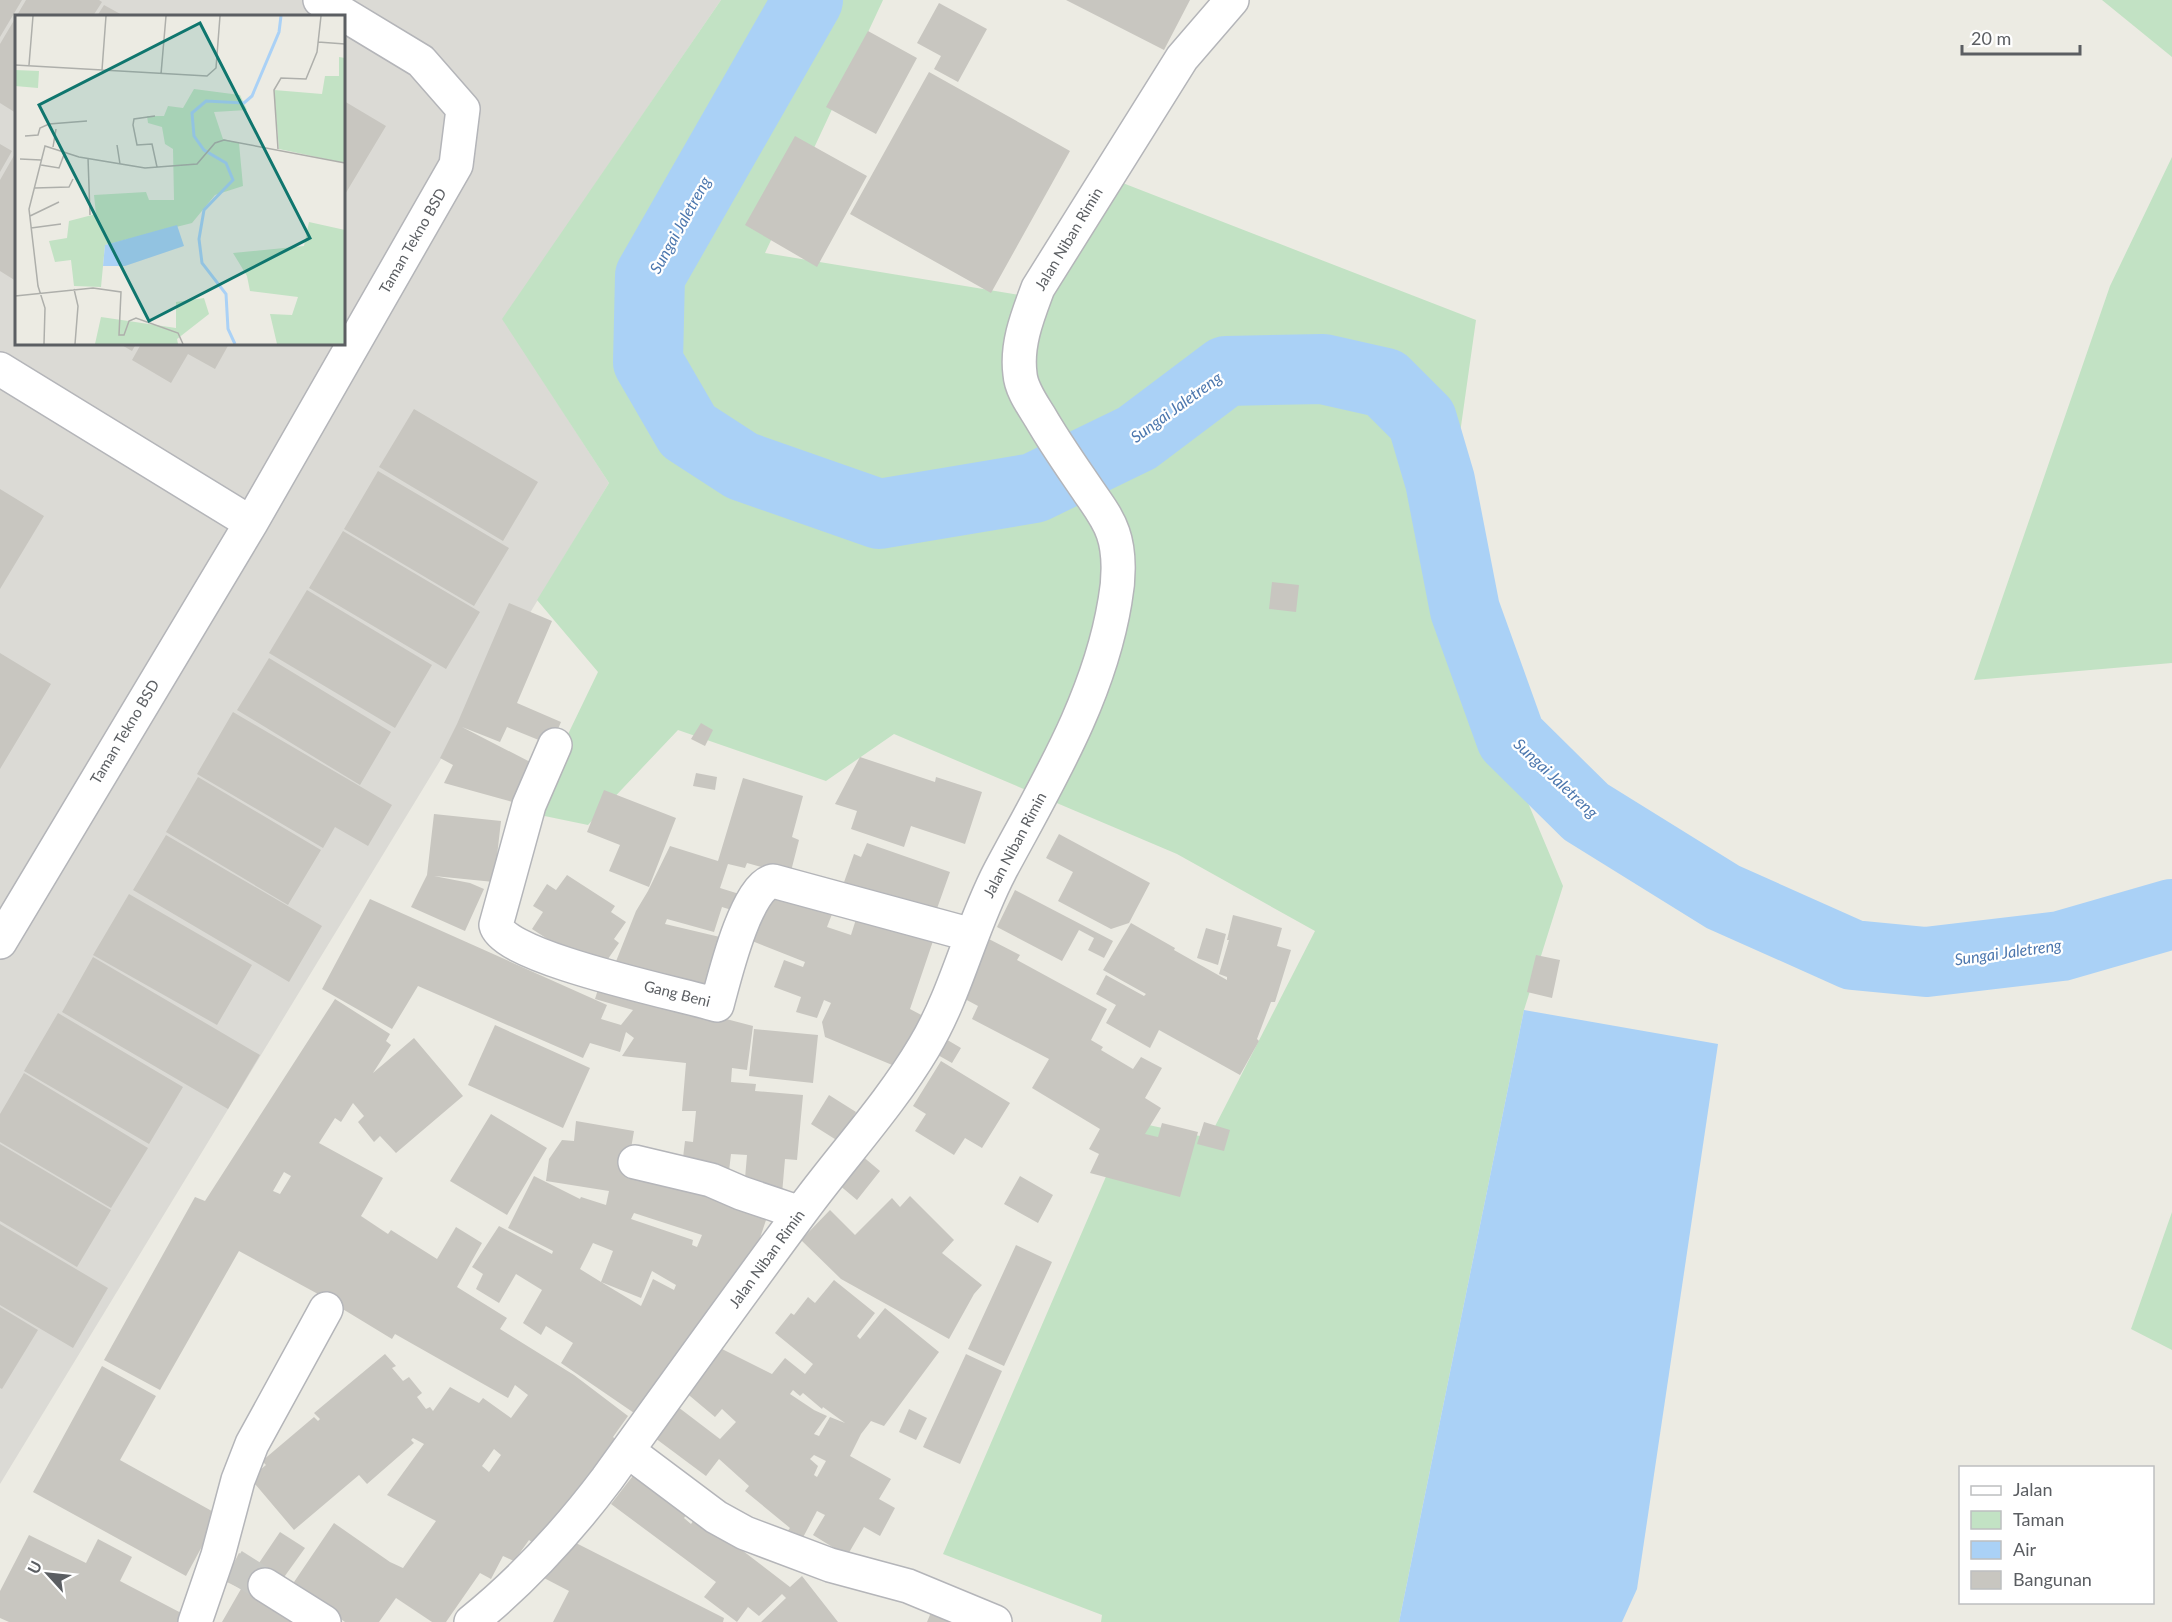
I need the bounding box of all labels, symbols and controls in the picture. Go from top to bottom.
inset map [15,15,345,345]
scale bar [1962,18,2080,56]
text: 20 m [1971,27,2011,49]
water label: Sungai Jaletreng [645,173,714,277]
street label: Jalan Niban Rimin [1030,184,1106,293]
street label: Taman Tekno BSD [375,185,450,296]
water label: Sungai Jaletreng [1126,367,1225,446]
street label: Taman Tekno BSD [86,676,162,787]
water label: Sungai Jaletreng [1510,734,1602,822]
street label: Jalan Niban Rimin [979,789,1050,900]
water label: Sungai Jaletreng [1953,935,2063,968]
street label: Gang Beni [642,976,712,1010]
street label: Jalan Niban Rimin [725,1206,808,1311]
legend [1959,1466,2154,1604]
text: Jalan [2013,1478,2052,1500]
text: Taman [2013,1508,2064,1530]
text: Air [2013,1538,2036,1560]
north arrow [18,1544,78,1604]
text: U [23,1557,45,1577]
text: Bangunan [2013,1568,2092,1590]

